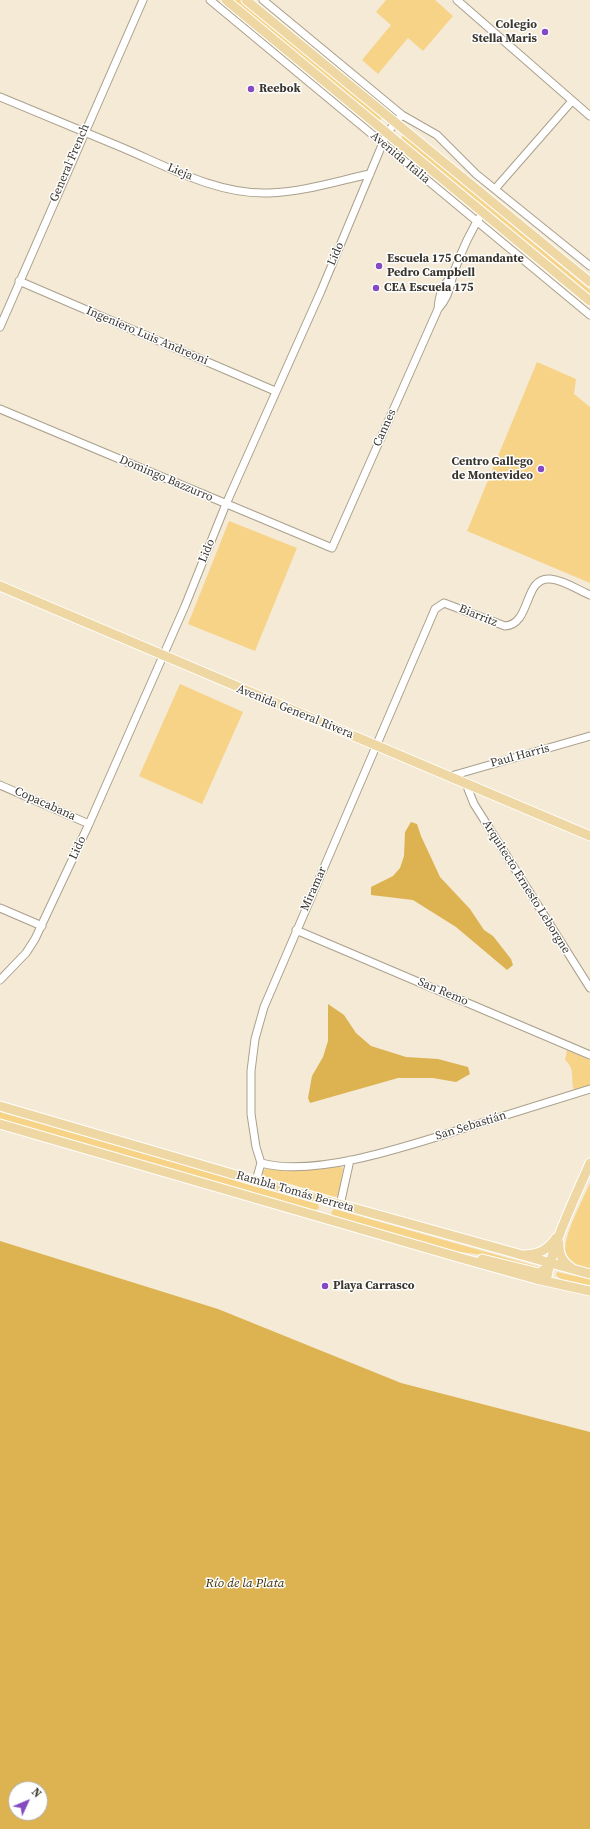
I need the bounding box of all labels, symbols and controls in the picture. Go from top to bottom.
place label: Colegio Stella Maris [472,18,537,46]
marker: Colegio Stella Maris [540,27,550,37]
place label: Reebok [259,82,301,96]
marker: Reebok [246,84,256,94]
street label: General French [47,122,93,204]
street label: Avenida Italia [367,129,433,187]
street label: Lieja [165,160,195,184]
street label: Lido [325,240,347,268]
place label: Escuela 175 Comandante Pedro Campbell [387,252,524,280]
marker: Escuela 175 Comandante Pedro Campbell [374,261,384,271]
place label: CEA Escuela 175 [384,281,473,295]
marker: CEA Escuela 175 [371,283,381,293]
street label: Ingeniero Luis Andreoni [84,304,210,368]
street label: Cannes [370,407,400,449]
street label: Domingo Bazzurro [117,453,215,505]
place label: Centro Gallego de Montevideo [451,455,533,483]
marker: Centro Gallego de Montevideo [536,464,546,474]
street label: Lido [196,537,218,565]
street label: Biarritz [457,602,499,630]
street label: Avenida General Rivera [234,682,356,742]
street label: Paul Harris [489,741,551,771]
street label: Copacabana [12,784,78,824]
street label: Arquitecto Ernesto Leborgne [479,818,573,956]
street label: Lido [66,834,90,862]
street label: Miramar [298,864,330,914]
street label: San Remo [416,975,470,1009]
street label: San Sebastián [434,1108,508,1144]
street label: Rambla Tomás Berreta [235,1168,355,1216]
place label: Playa Carrasco [333,1279,415,1293]
marker: Playa Carrasco [320,1281,330,1291]
water label: Río de la Plata [206,1576,284,1592]
north arrow [8,1781,48,1821]
text: N [28,1785,44,1801]

